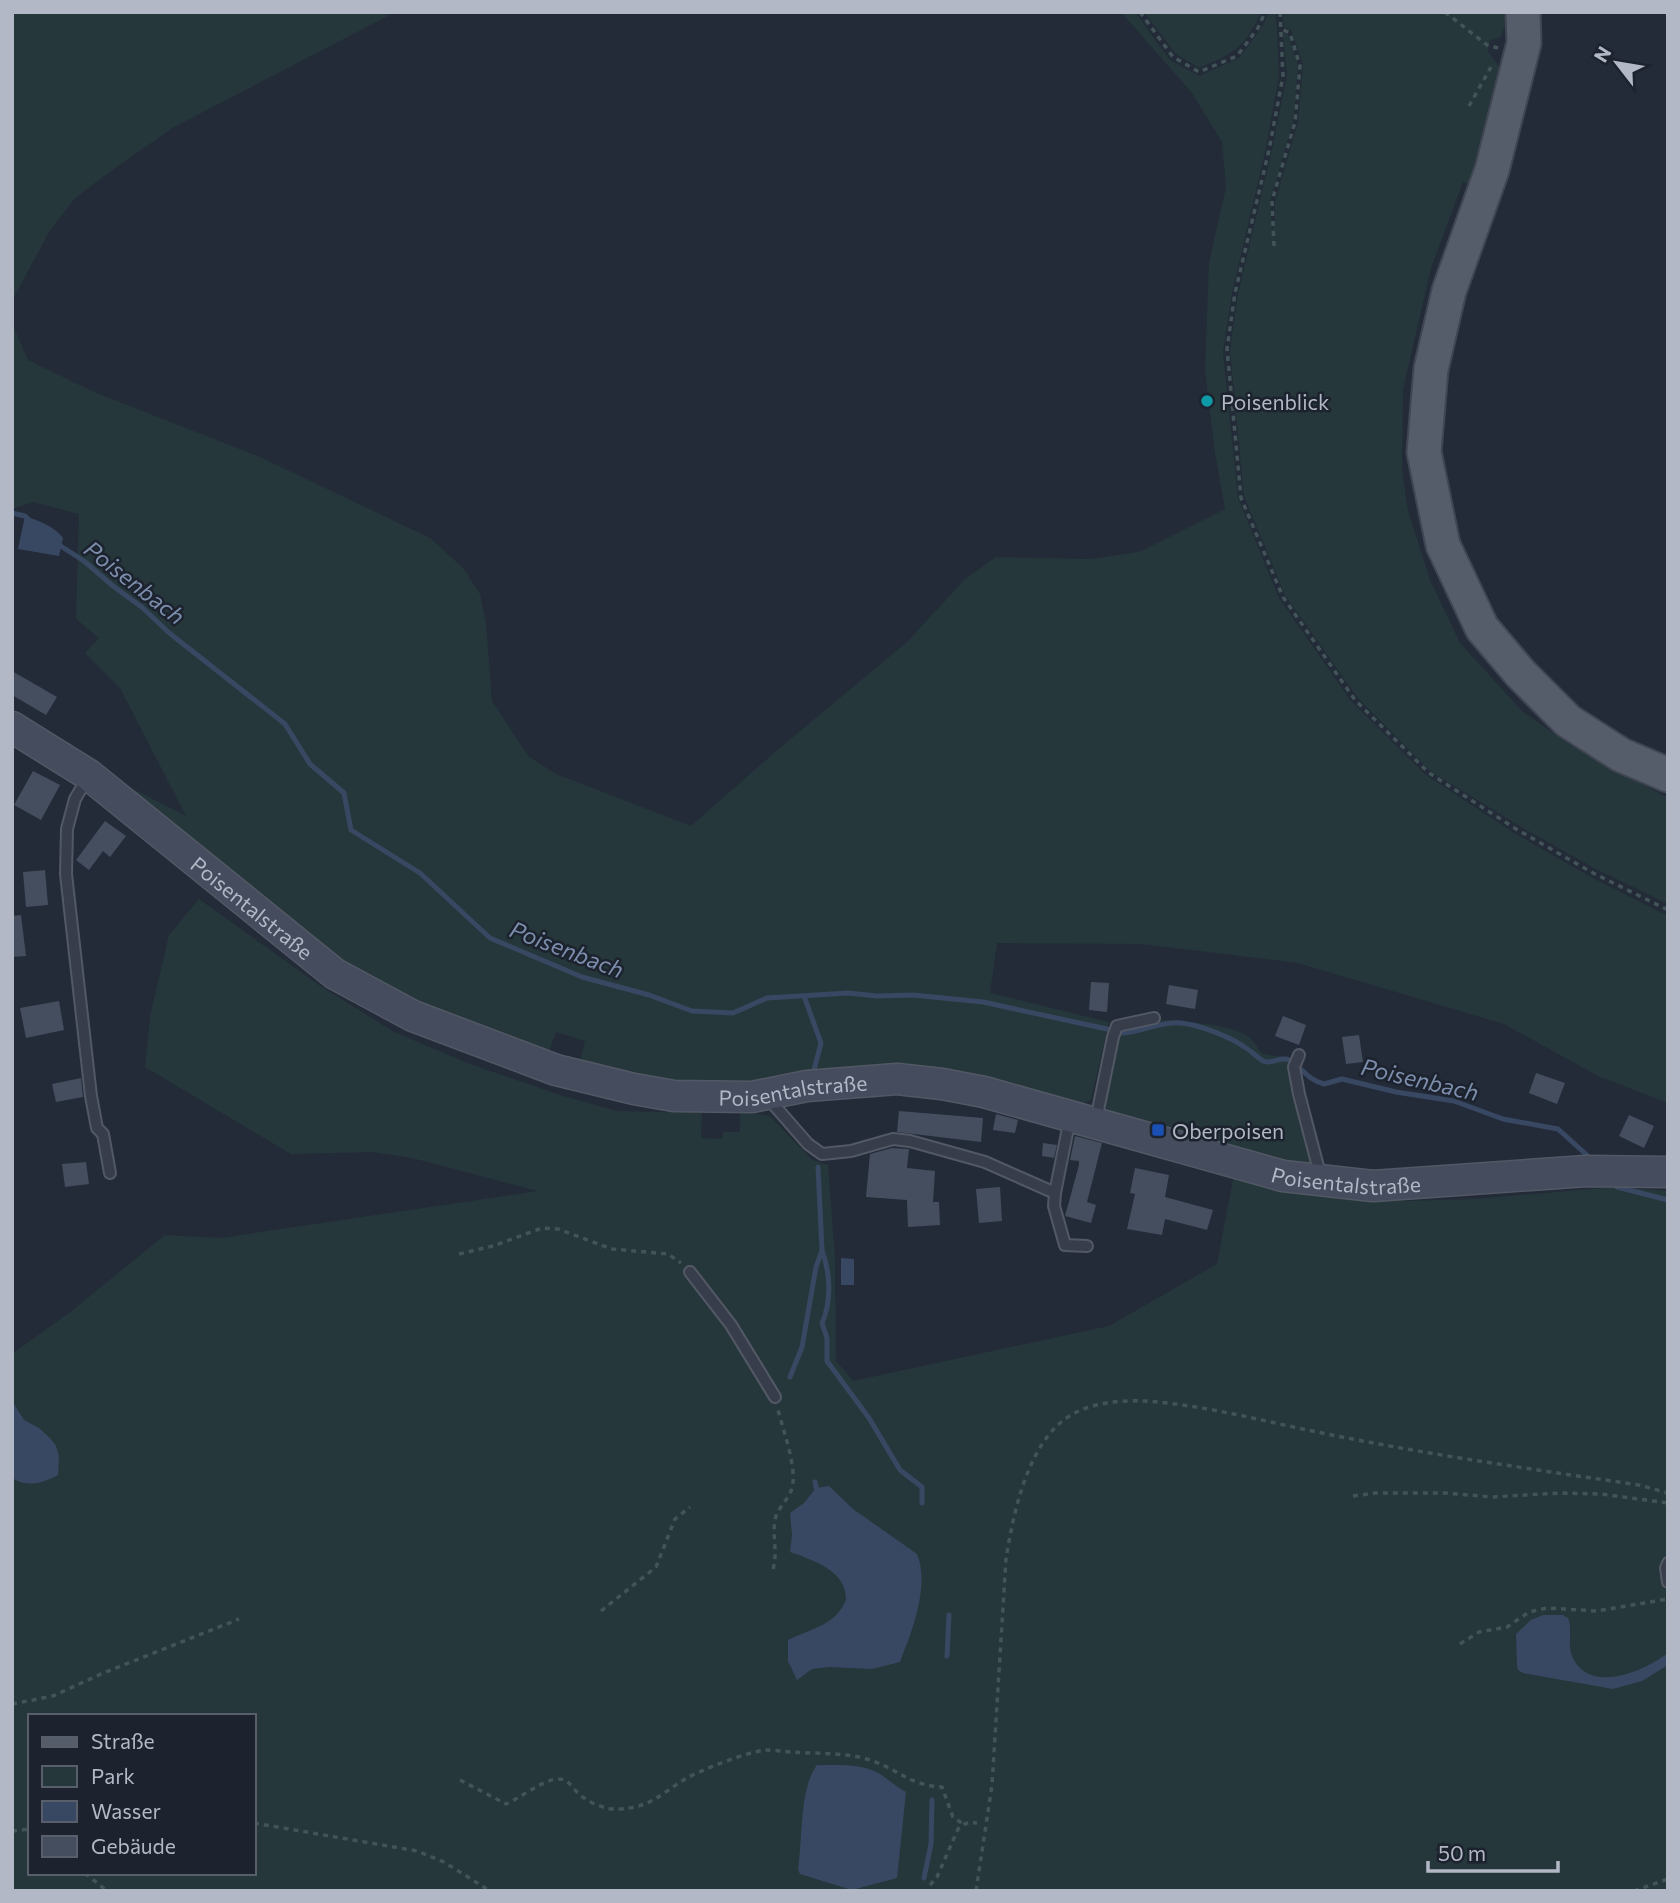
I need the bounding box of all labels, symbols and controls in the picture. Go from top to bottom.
north arrow [1582,28,1652,98]
text: N [1588,42,1616,66]
place label: Poisenblick [1221,389,1329,414]
marker: Poisenblick [1199,393,1215,409]
water label: Poisenbach [79,534,191,630]
street label: Poisentalstraße [186,850,318,964]
water label: Poisenbach [506,914,628,984]
water label: Poisenbach [1359,1052,1481,1106]
street label: Poisentalstraße [719,1069,868,1110]
place label: Oberpoisen [1172,1118,1284,1143]
marker: Oberpoisen [1150,1122,1166,1138]
street label: Poisentalstraße [1269,1161,1422,1199]
legend [28,1714,256,1875]
text: Straße [91,1728,155,1753]
text: Park [91,1763,135,1788]
text: Wasser [91,1798,161,1823]
scale bar [1428,1829,1558,1873]
text: Gebäude [91,1833,176,1858]
text: 50 m [1438,1840,1486,1865]

